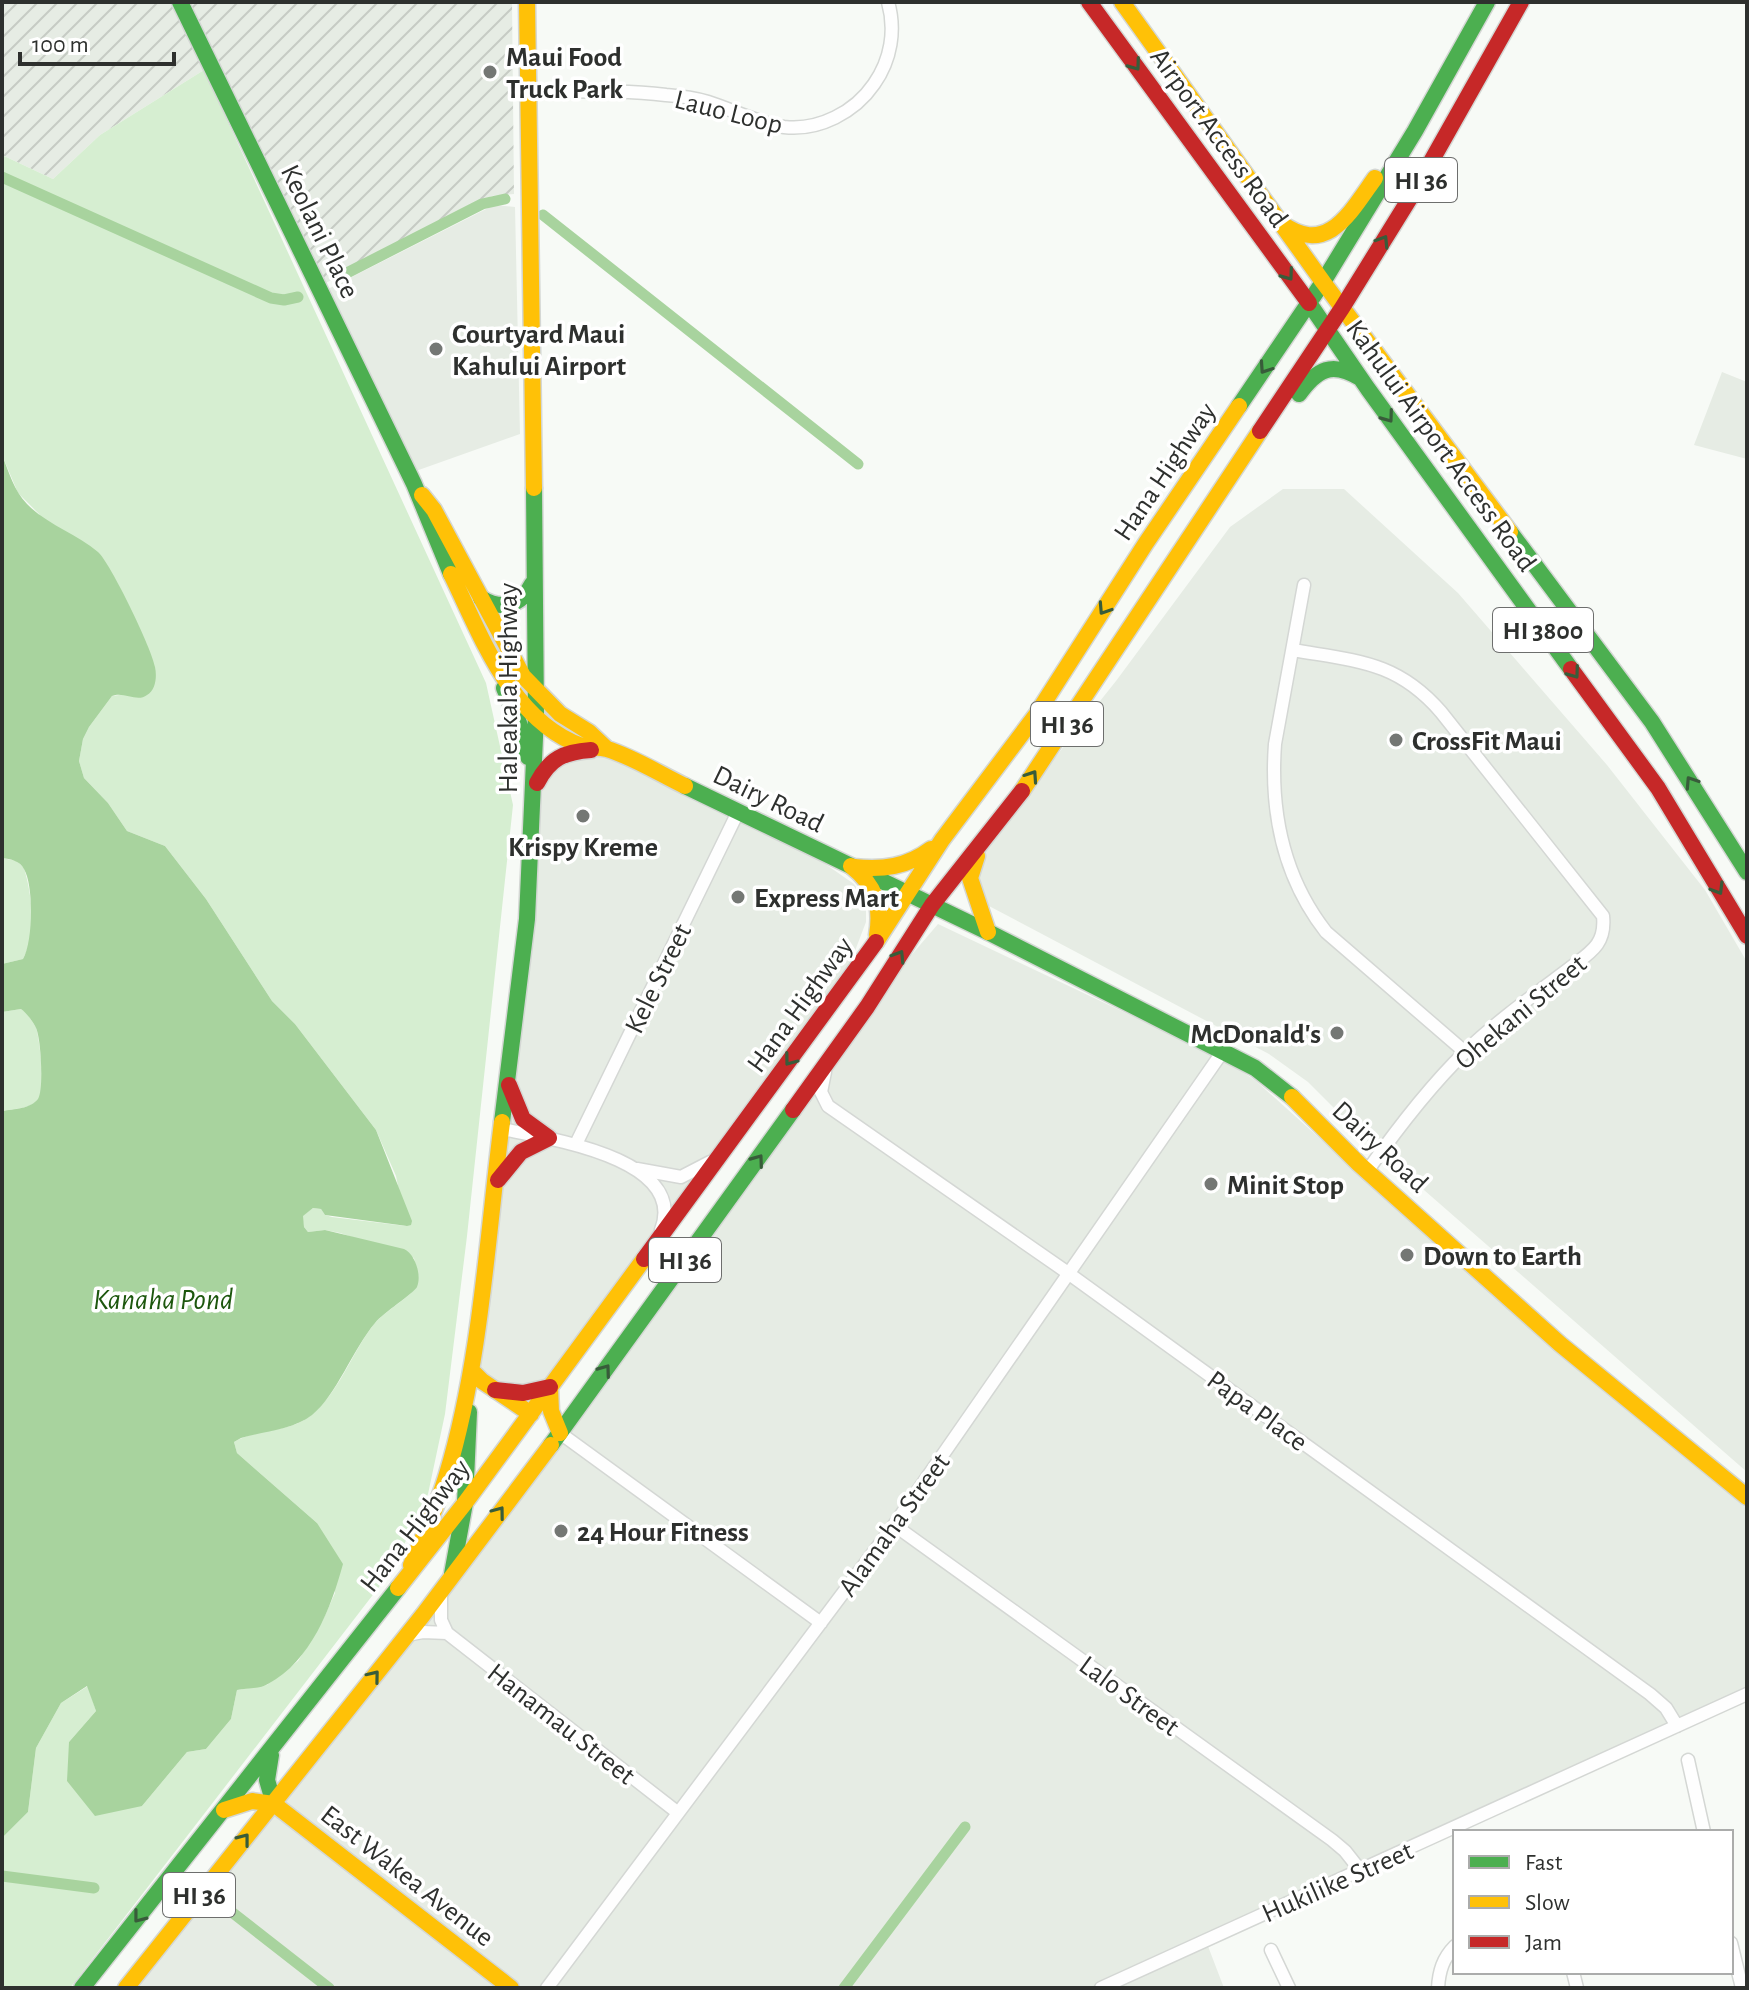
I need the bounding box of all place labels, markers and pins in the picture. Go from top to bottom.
place label: Maui Food Truck Park [506,44,623,104]
marker: Maui Food Truck Park [481,63,499,81]
place label: Courtyard Maui Kahului Airport [452,321,626,381]
marker: Courtyard Maui Kahului Airport [427,340,445,358]
place label: CrossFit Maui [1412,728,1562,756]
marker: CrossFit Maui [1387,731,1405,749]
marker: Krispy Kreme [574,807,592,825]
place label: Krispy Kreme [508,834,658,862]
place label: Express Mart [754,885,899,913]
marker: Express Mart [729,888,747,906]
place label: McDonald's [1191,1021,1321,1049]
marker: McDonald's [1328,1024,1346,1042]
place label: Minit Stop [1227,1172,1344,1200]
marker: Minit Stop [1202,1175,1220,1193]
place label: Down to Earth [1423,1243,1582,1271]
marker: Down to Earth [1398,1246,1416,1264]
place label: 24 Hour Fitness [577,1519,749,1547]
marker: 24 Hour Fitness [552,1522,570,1540]

